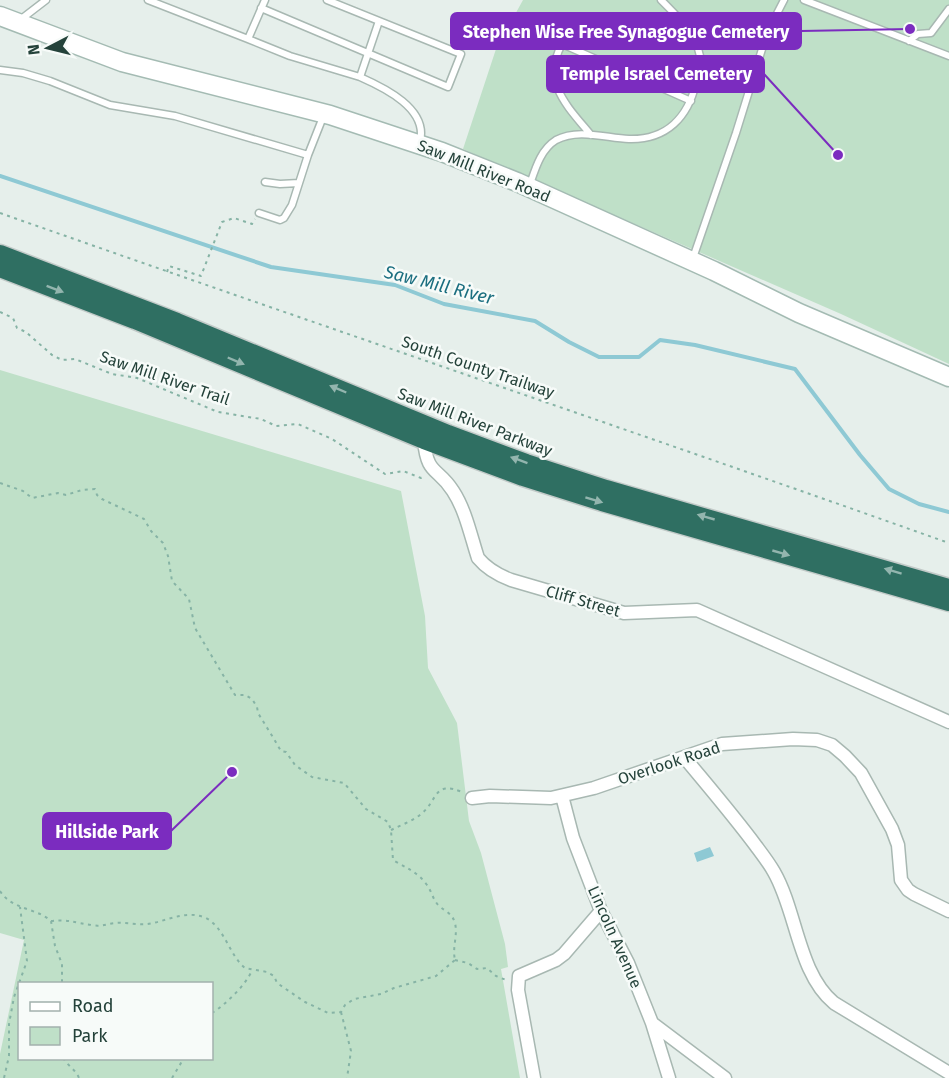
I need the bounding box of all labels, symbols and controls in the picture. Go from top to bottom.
callout: Stephen Wise Free Synagogue Cemetery [451,13,801,49]
north arrow [18,18,78,78]
text: Stephen Wise Free Synagogue Cemetery [463,21,790,43]
text: N [24,43,44,56]
callout: Temple Israel Cemetery [547,56,764,92]
text: Temple Israel Cemetery [560,63,753,85]
street label: Saw Mill River Road [415,136,553,206]
water label: Saw Mill River [381,261,497,309]
one-way arrow [46,285,64,294]
street label: South County Trailway [399,332,557,402]
street label: Saw Mill River Trail [98,347,233,409]
one-way arrow [227,357,245,366]
one-way arrow [328,384,346,394]
street label: Saw Mill River Parkway [395,384,555,460]
one-way arrow [510,455,528,465]
one-way arrow [585,496,603,505]
one-way arrow [696,512,714,521]
one-way arrow [773,549,791,558]
one-way arrow [884,566,902,575]
street label: Cliff Street [544,581,623,621]
street label: Overlook Road [615,738,723,788]
callout: Hillside Park [43,813,171,849]
text: Hillside Park [55,821,160,843]
street label: Lincoln Avenue [584,883,646,991]
legend [18,982,213,1060]
text: Road [72,995,114,1017]
text: Park [72,1025,108,1047]

